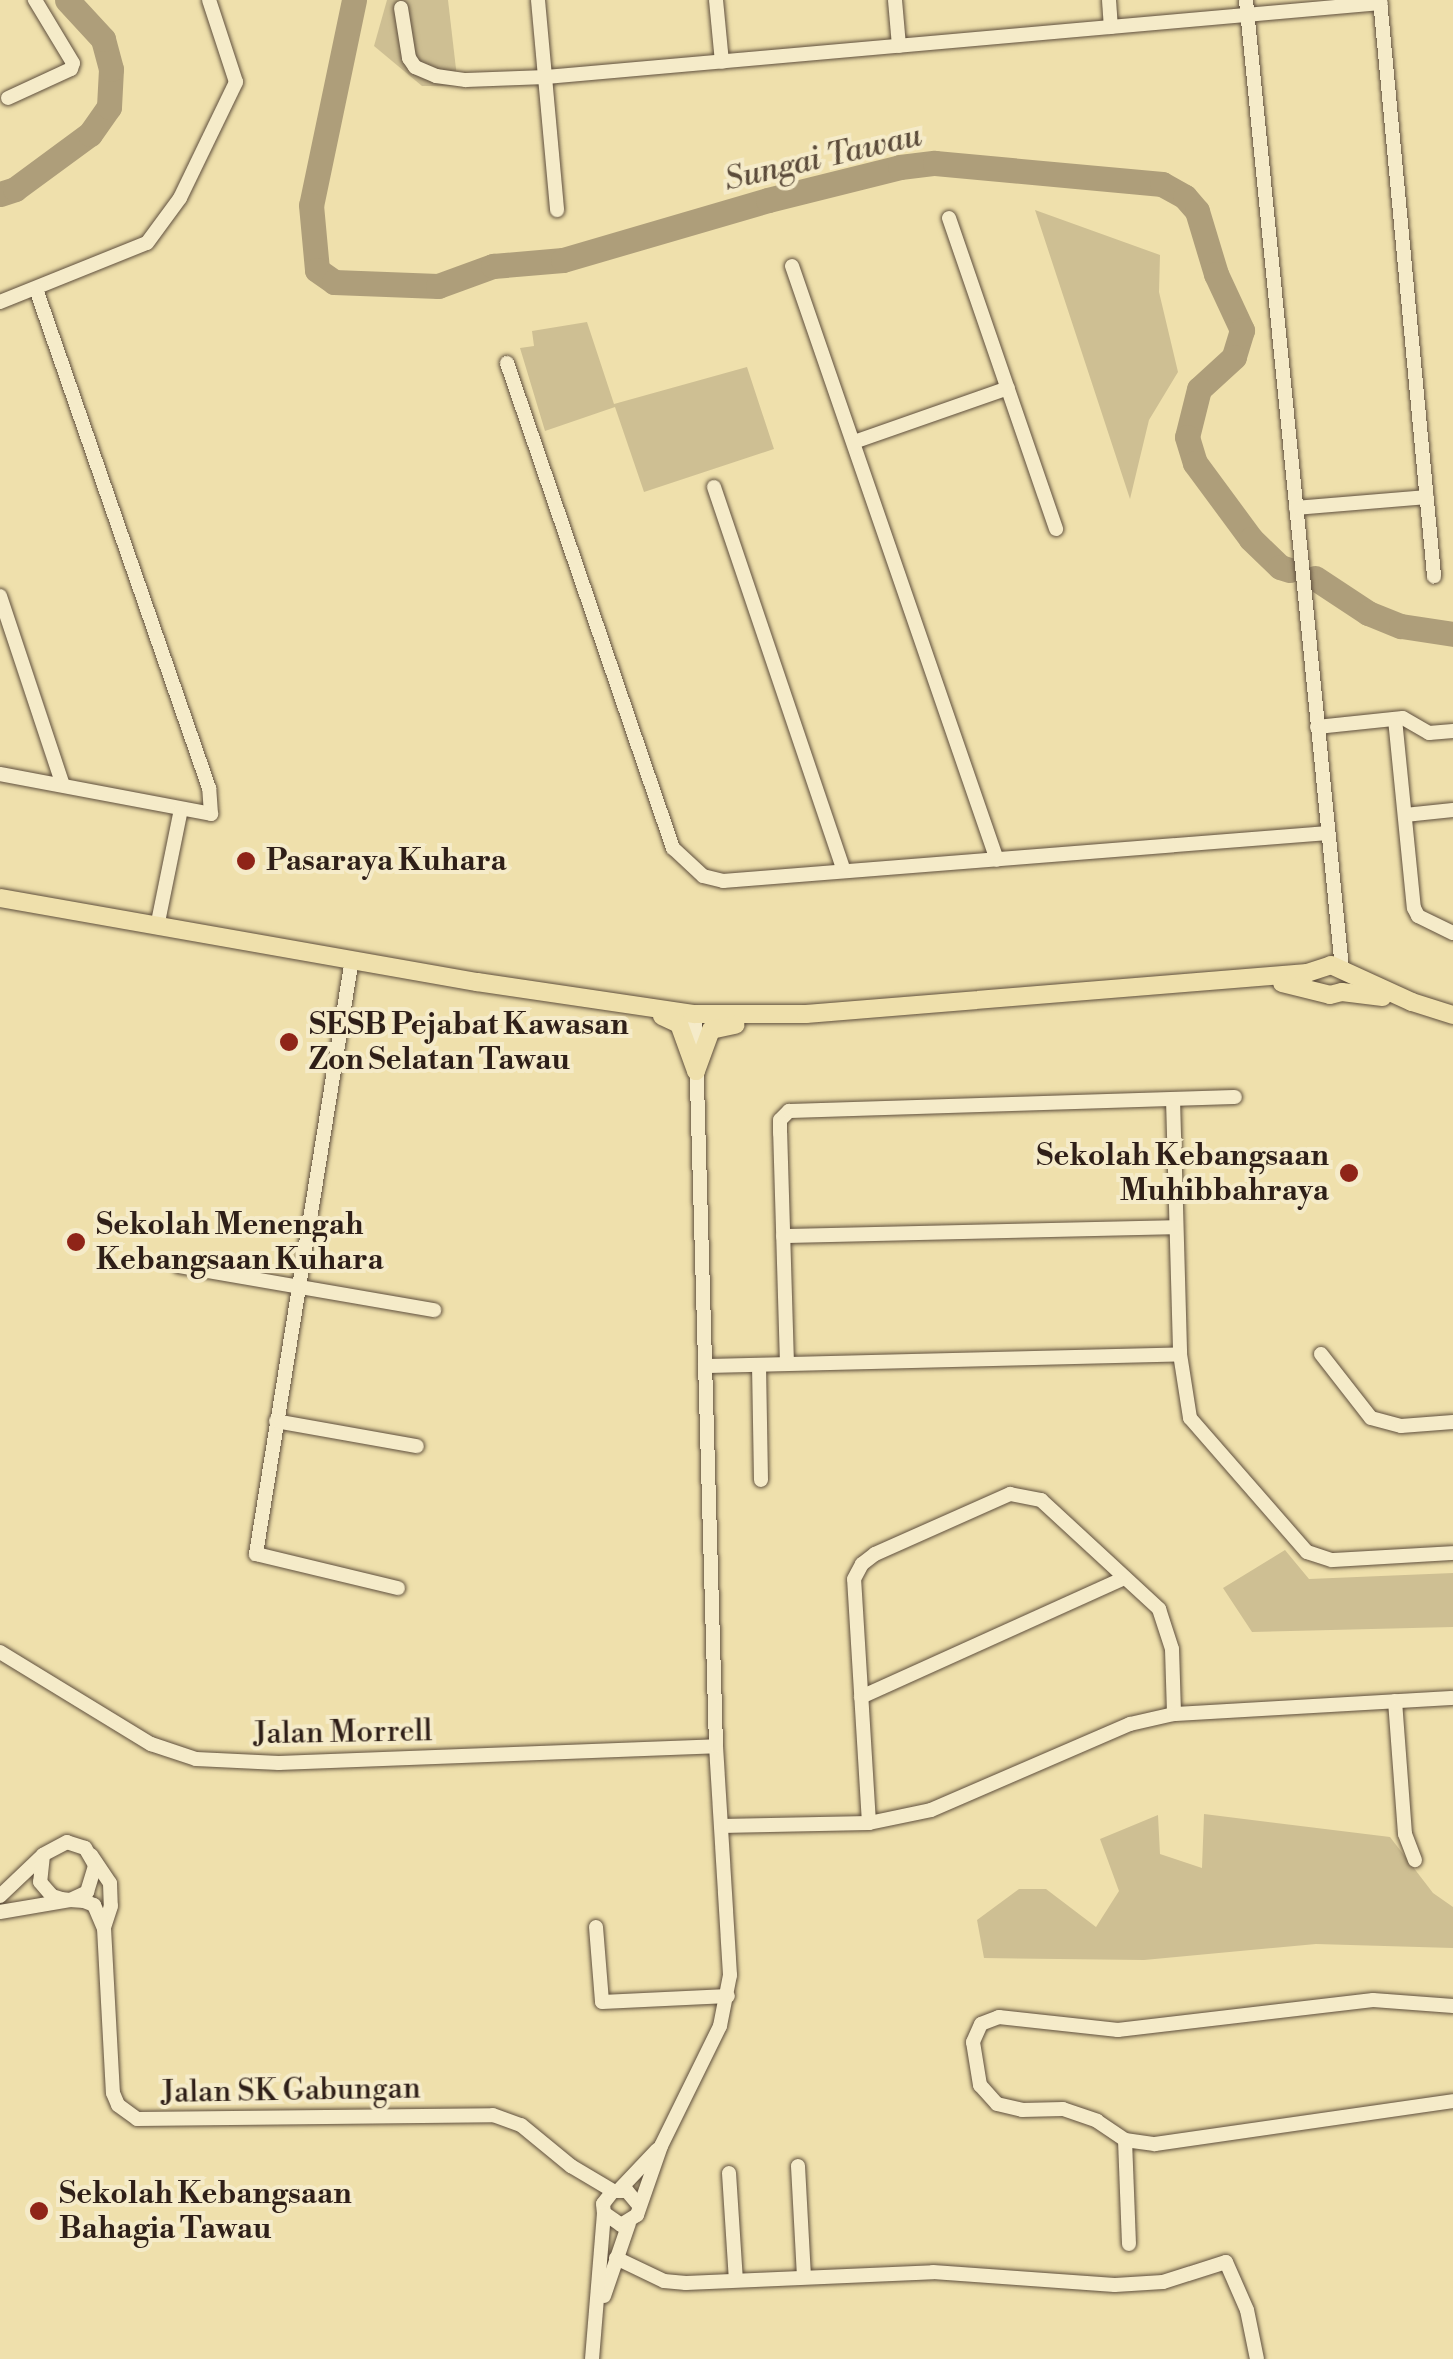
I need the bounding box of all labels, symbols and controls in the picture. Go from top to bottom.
water label: Sungai Tawau [721,117,925,199]
place label: Pasaraya Kuhara [266,843,507,879]
marker: Pasaraya Kuhara [235,850,257,872]
place label: SESB Pejabat Kawasan Zon Selatan Tawau [309,1007,629,1078]
marker: SESB Pejabat Kawasan Zon Selatan Tawau [278,1031,300,1053]
place label: Sekolah Kebangsaan Muhibbahraya [1036,1138,1329,1208]
marker: Sekolah Kebangsaan Muhibbahraya [1338,1162,1360,1184]
place label: Sekolah Menengah Kebangsaan Kuhara [96,1207,384,1278]
marker: Sekolah Menengah Kebangsaan Kuhara [65,1231,87,1253]
street label: Jalan Morrell [253,1713,433,1753]
street label: Jalan SK Gabungan [161,2071,421,2111]
place label: Sekolah Kebangsaan Bahagia Tawau [59,2176,352,2246]
marker: Sekolah Kebangsaan Bahagia Tawau [28,2200,50,2222]

